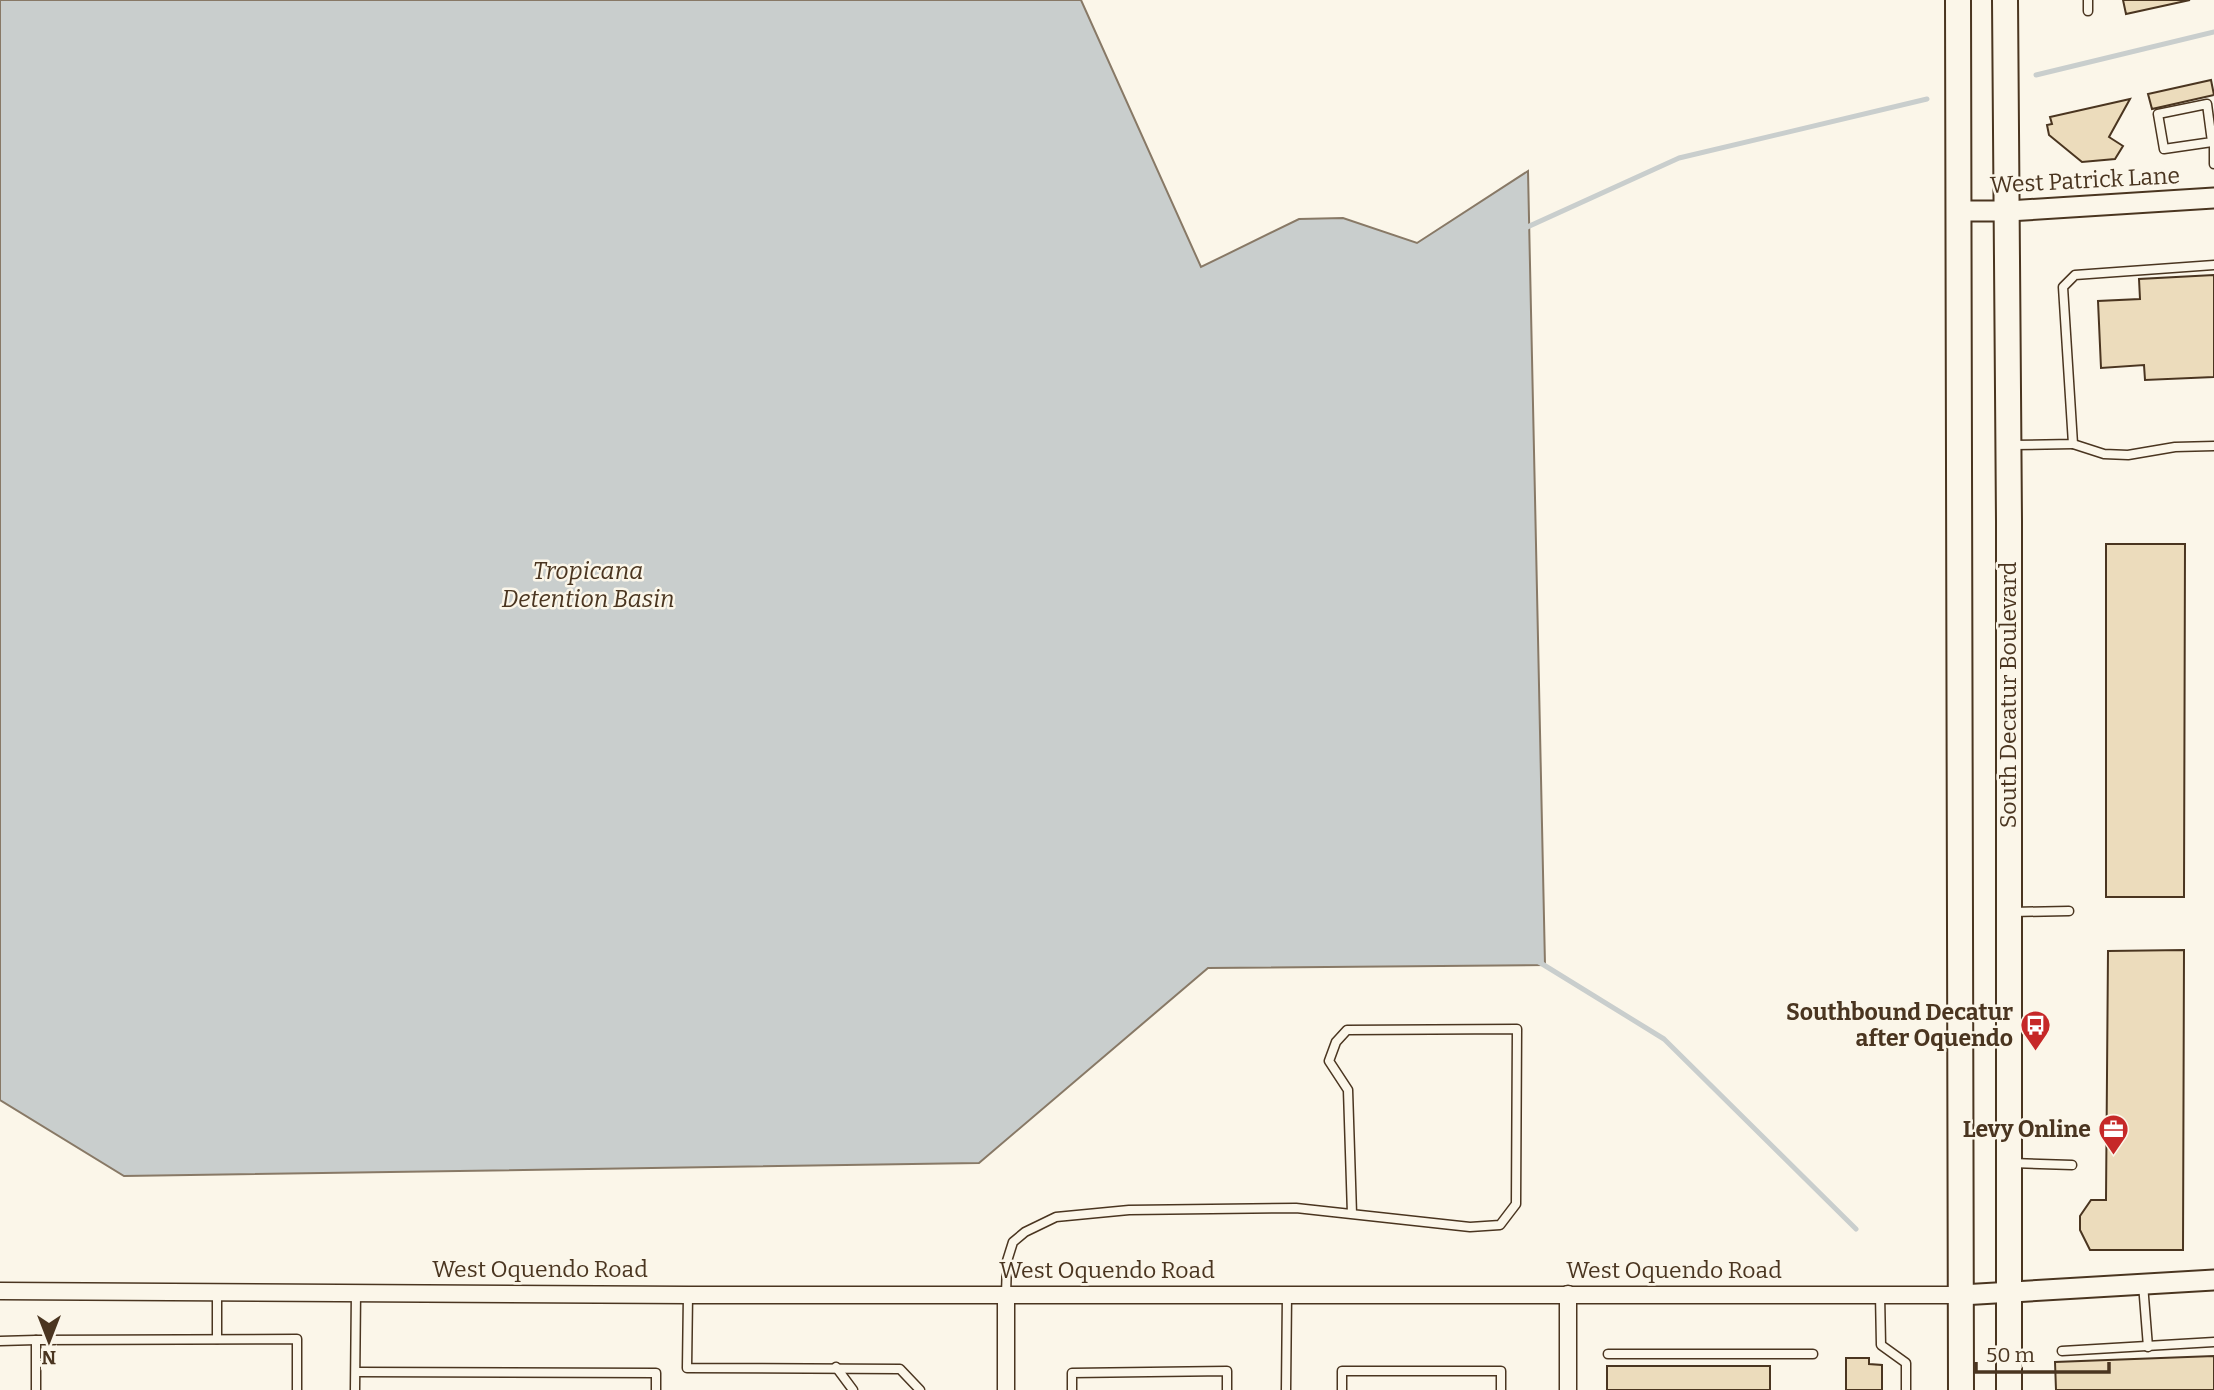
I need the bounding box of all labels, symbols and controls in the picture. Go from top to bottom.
street label: West Patrick Lane [1989,161,2181,199]
water label: Tropicana Detention Basin [501,557,675,613]
street label: South Decatur Boulevard [1994,561,2022,828]
place label: Southbound Decatur after Oquendo [1786,998,2013,1052]
bus stop icon: Southbound Decatur after Oquendo [2019,1008,2053,1052]
office icon: Levy Online [2097,1112,2131,1156]
place label: Levy Online [1963,1115,2091,1143]
street label: West Oquendo Road [432,1255,648,1283]
street label: West Oquendo Road [999,1256,1215,1284]
street label: West Oquendo Road [1566,1256,1782,1284]
north arrow [14,1306,84,1376]
scale bar [1976,1330,2109,1374]
text: 50 m [1986,1342,2035,1368]
text: N [41,1346,56,1369]

